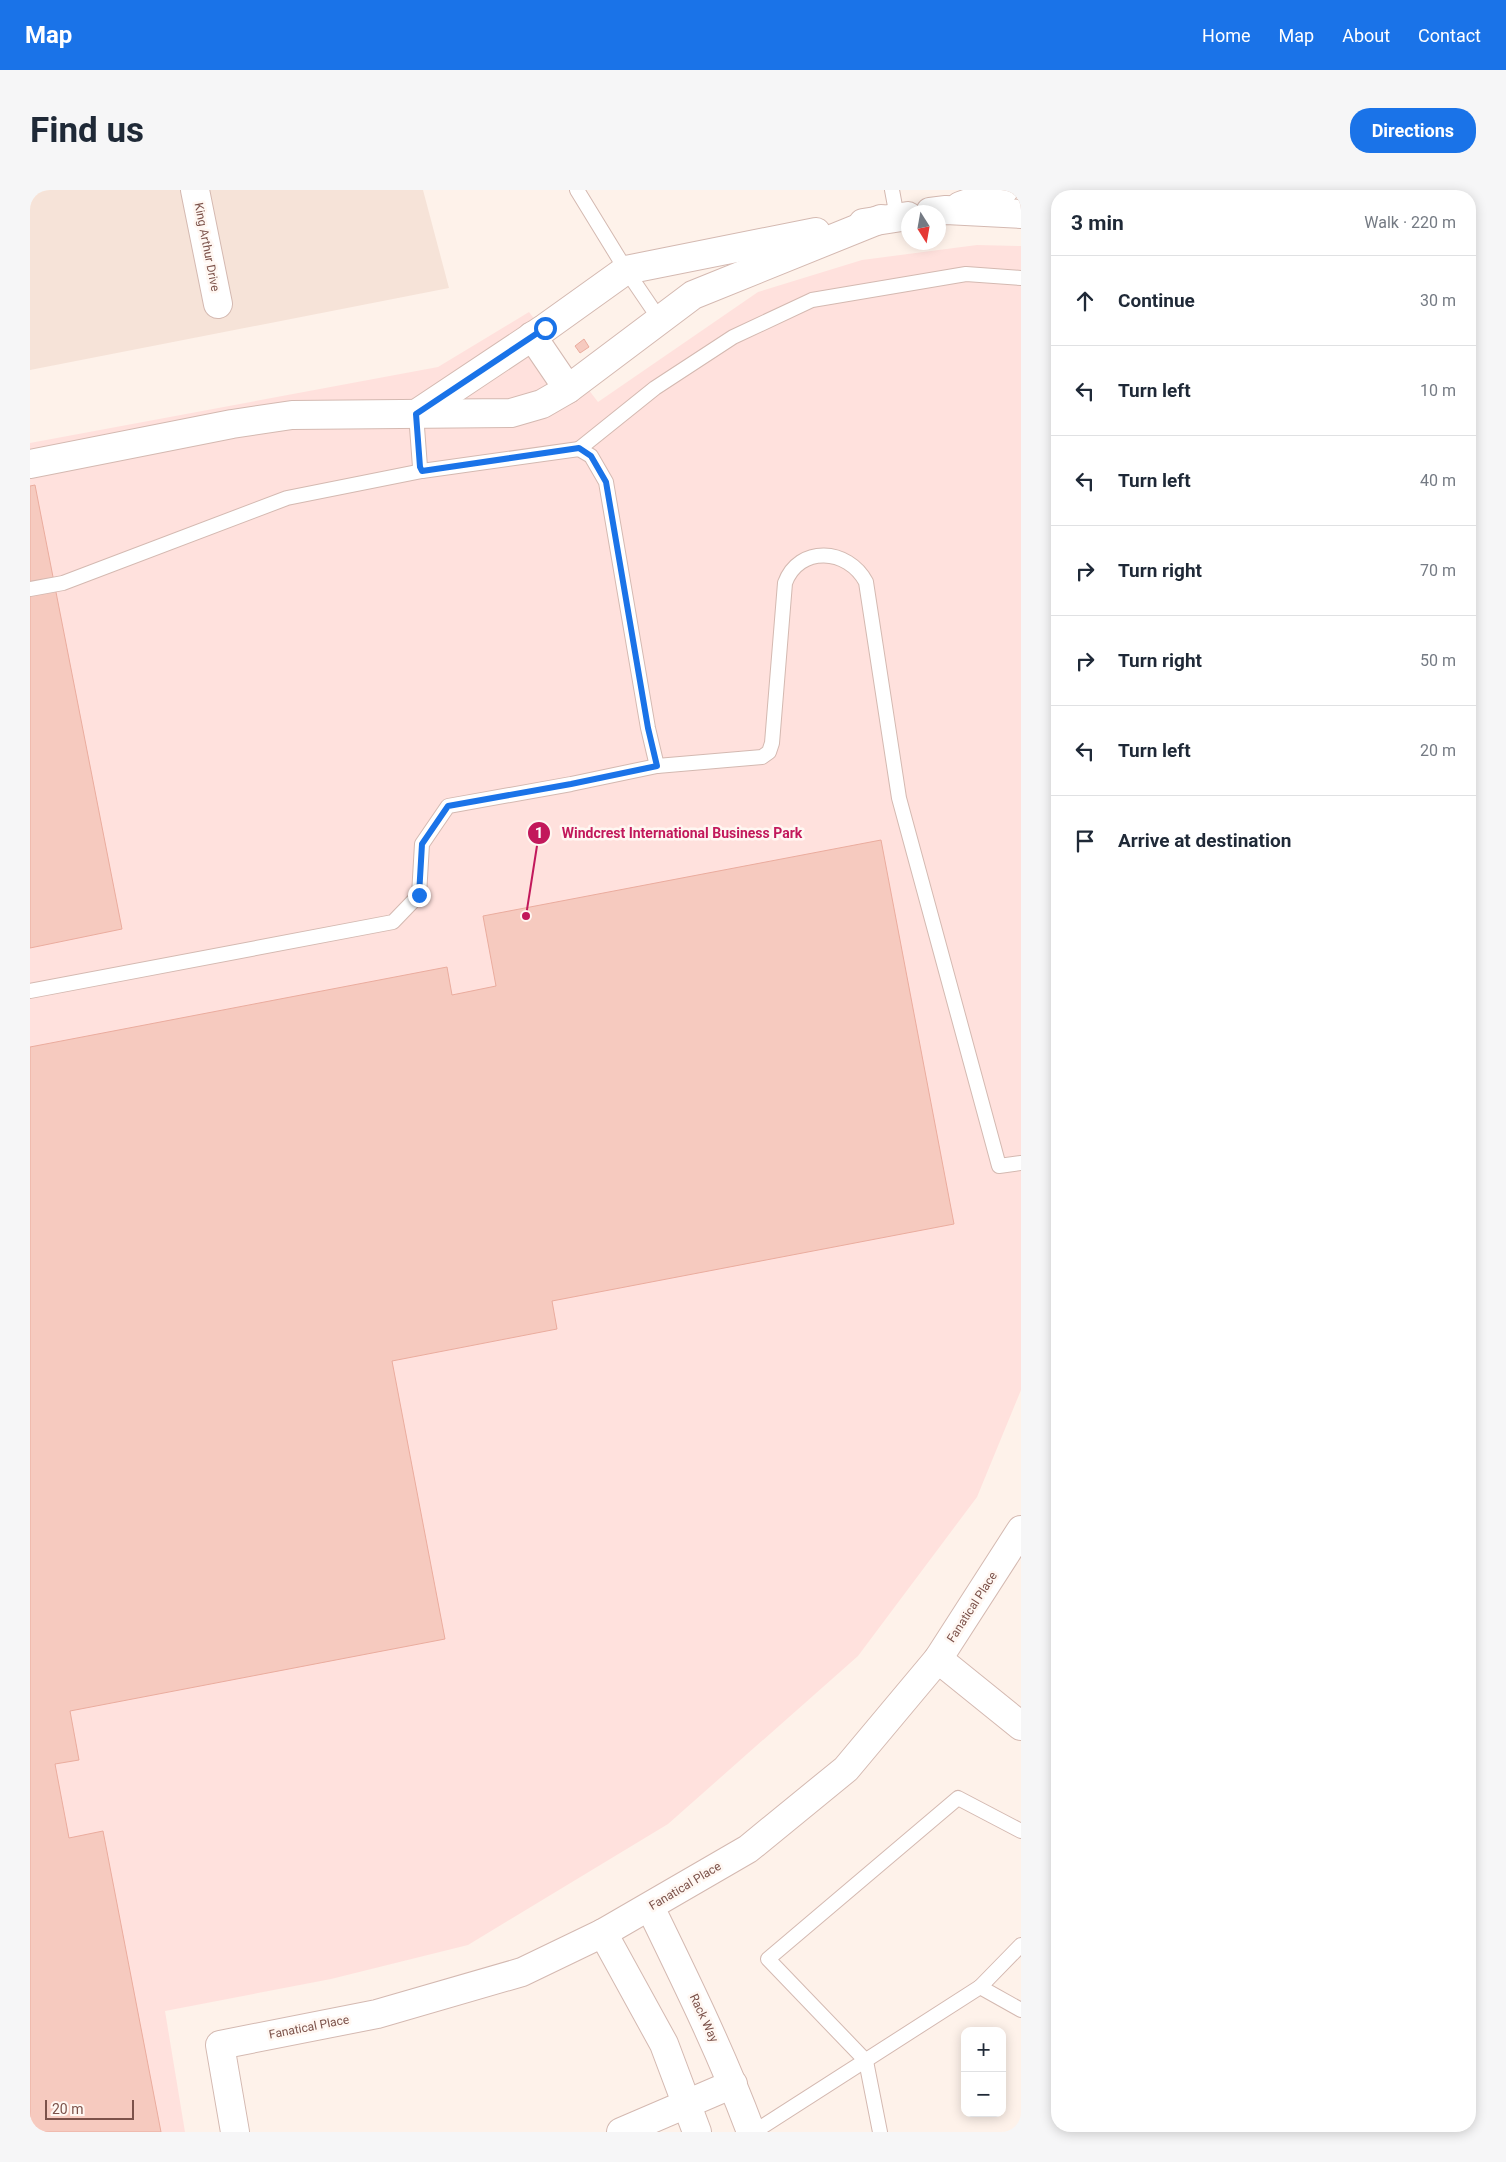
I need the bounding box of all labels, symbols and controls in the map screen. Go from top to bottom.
text: Map [25,21,72,49]
text: Home [1202,25,1251,46]
text: Map [1279,25,1314,46]
text: About [1342,25,1390,46]
text: Contact [1418,25,1481,46]
button: Directions [1350,108,1476,153]
text: Find us [30,110,144,151]
street label: King Arthur Drive [192,201,222,293]
north arrow [901,205,946,250]
text: 3 min [1071,211,1124,235]
text: Walk · 220 m [1364,213,1456,232]
icon: ahead [1071,287,1099,315]
text: Continue [1118,289,1195,312]
text: 30 m [1420,291,1456,310]
route start [534,317,557,340]
icon: left [1071,377,1099,405]
text: Turn left [1118,379,1191,402]
text: 10 m [1420,381,1456,400]
icon: left [1071,467,1099,495]
text: Turn left [1118,469,1191,492]
text: 40 m [1420,471,1456,490]
icon: right [1071,557,1099,585]
text: Turn right [1118,559,1202,582]
text: 70 m [1420,561,1456,580]
icon: right [1071,647,1099,675]
text: Turn right [1118,649,1202,672]
text: 50 m [1420,651,1456,670]
icon: left [1071,737,1099,765]
text: Turn left [1118,739,1191,762]
text: 20 m [1420,741,1456,760]
callout: Windcrest International Business Park [526,818,812,847]
text: 1 [535,824,543,842]
text: Windcrest International Business Park [562,825,803,841]
icon: arrive [1071,827,1099,855]
text: Arrive at destination [1118,829,1291,852]
route end [408,884,431,907]
street label: Fanatical Place [944,1569,1000,1645]
street label: Fanatical Place [647,1859,723,1913]
street label: Rack Way [687,1992,721,2045]
street label: Fanatical Place [268,2012,350,2042]
map controls [961,2027,1006,2117]
button: + [961,2027,1006,2072]
button: − [961,2072,1006,2117]
scale bar [45,2097,134,2120]
text: 20 m [52,2101,84,2117]

